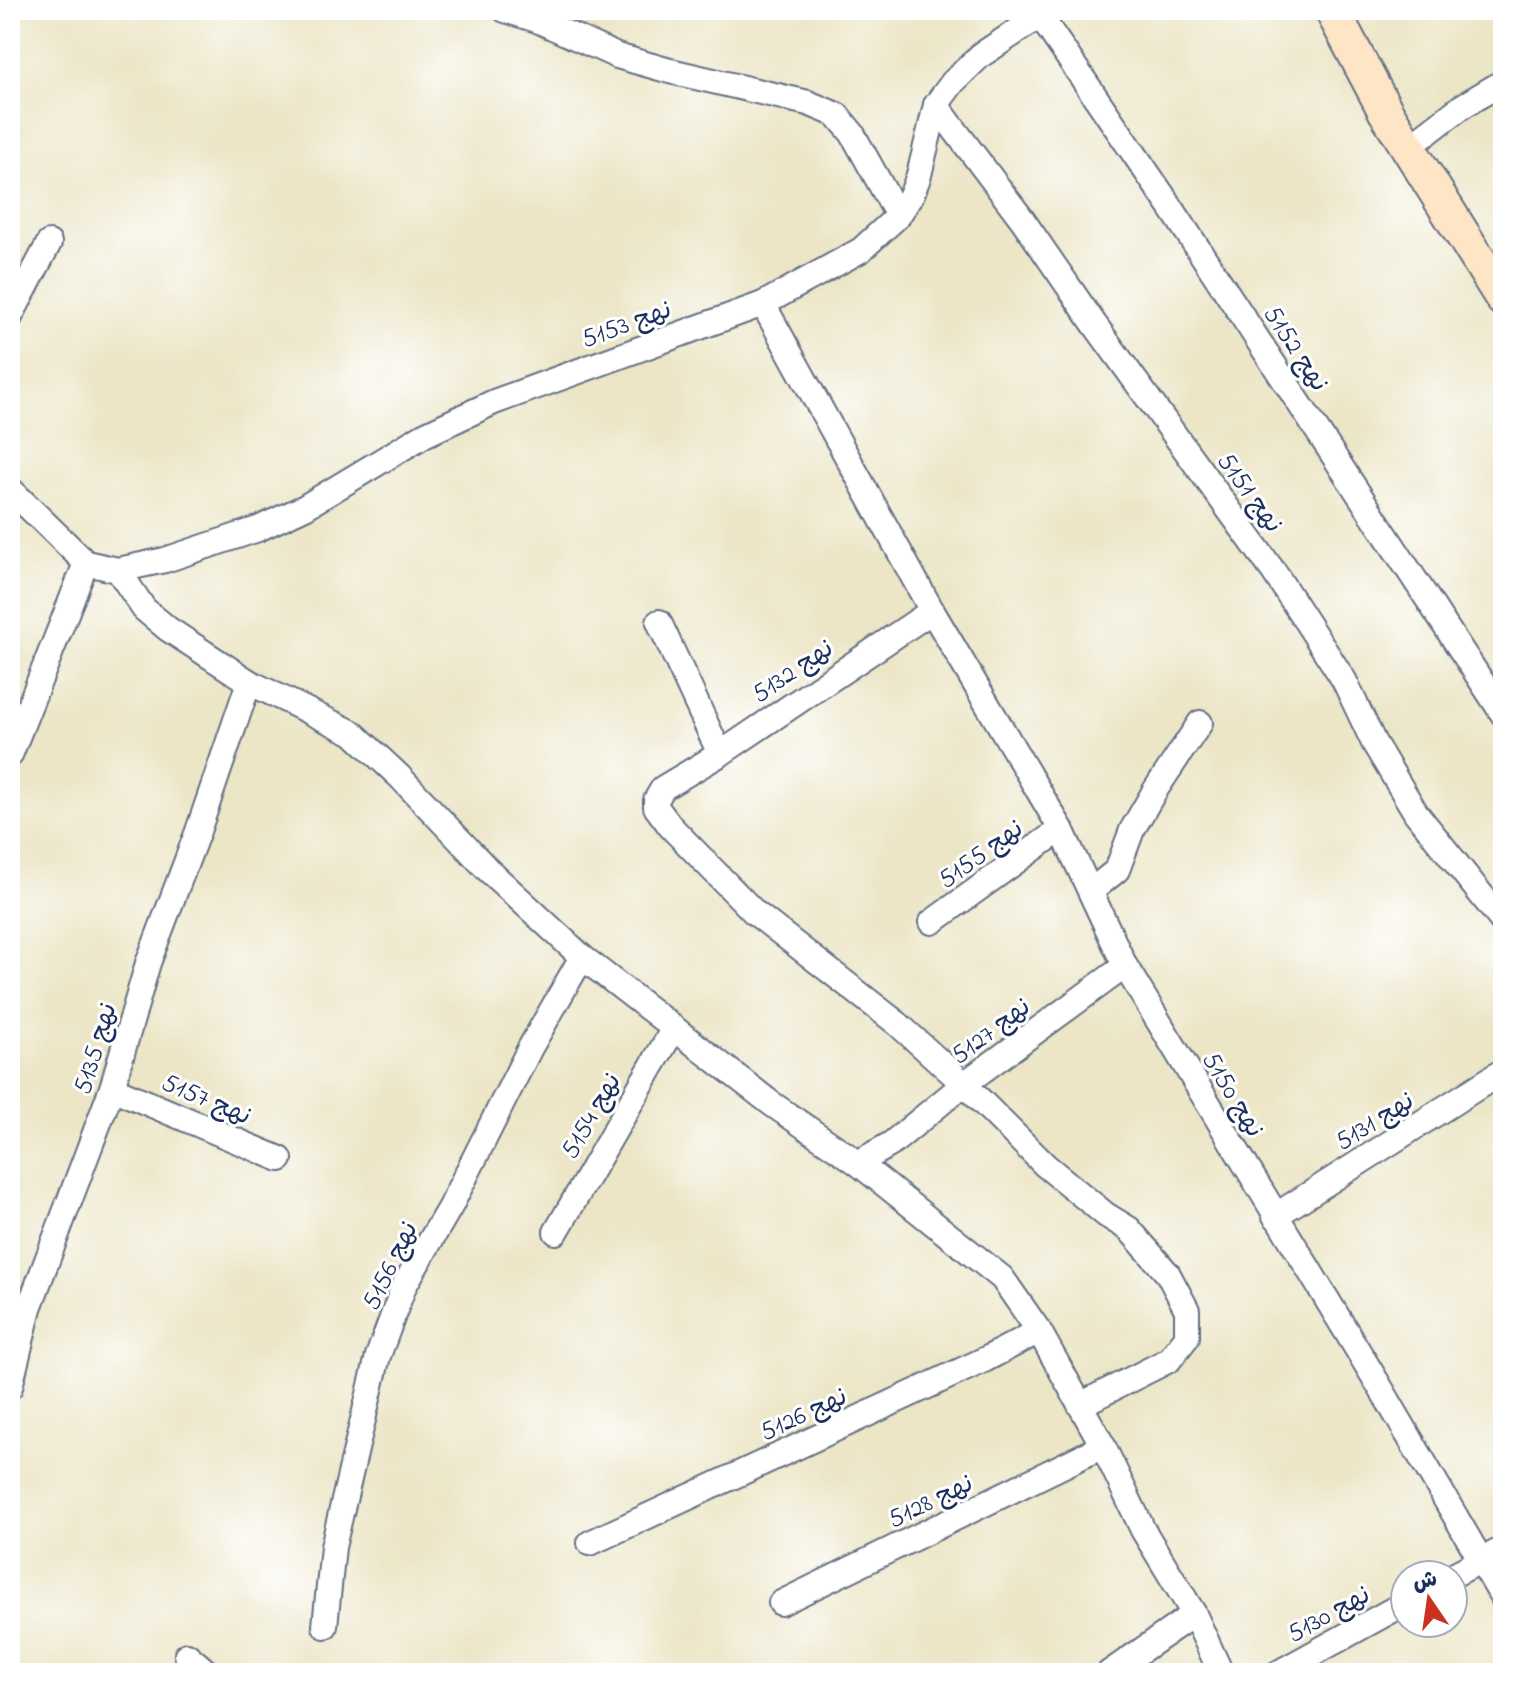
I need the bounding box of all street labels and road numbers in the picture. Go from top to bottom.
street label: نهج 5153 [576,292,678,360]
street label: نهج 5152 [1252,299,1337,400]
street label: نهج 5151 [1206,446,1291,542]
street label: نهج 5132 [745,631,842,714]
street label: نهج 5155 [931,811,1033,900]
street label: نهج 5127 [944,990,1040,1075]
street label: نهج 5135 [65,998,129,1099]
street label: نهج 5150 [1191,1045,1272,1146]
street label: نهج 5157 [155,1065,256,1137]
street label: نهج 5154 [553,1066,633,1167]
street label: نهج 5131 [1329,1083,1423,1162]
street label: نهج 5156 [354,1215,430,1317]
street label: نهج 5126 [754,1379,854,1453]
street label: نهج 5128 [882,1466,981,1540]
street label: نهج 5130 [1281,1577,1378,1654]

